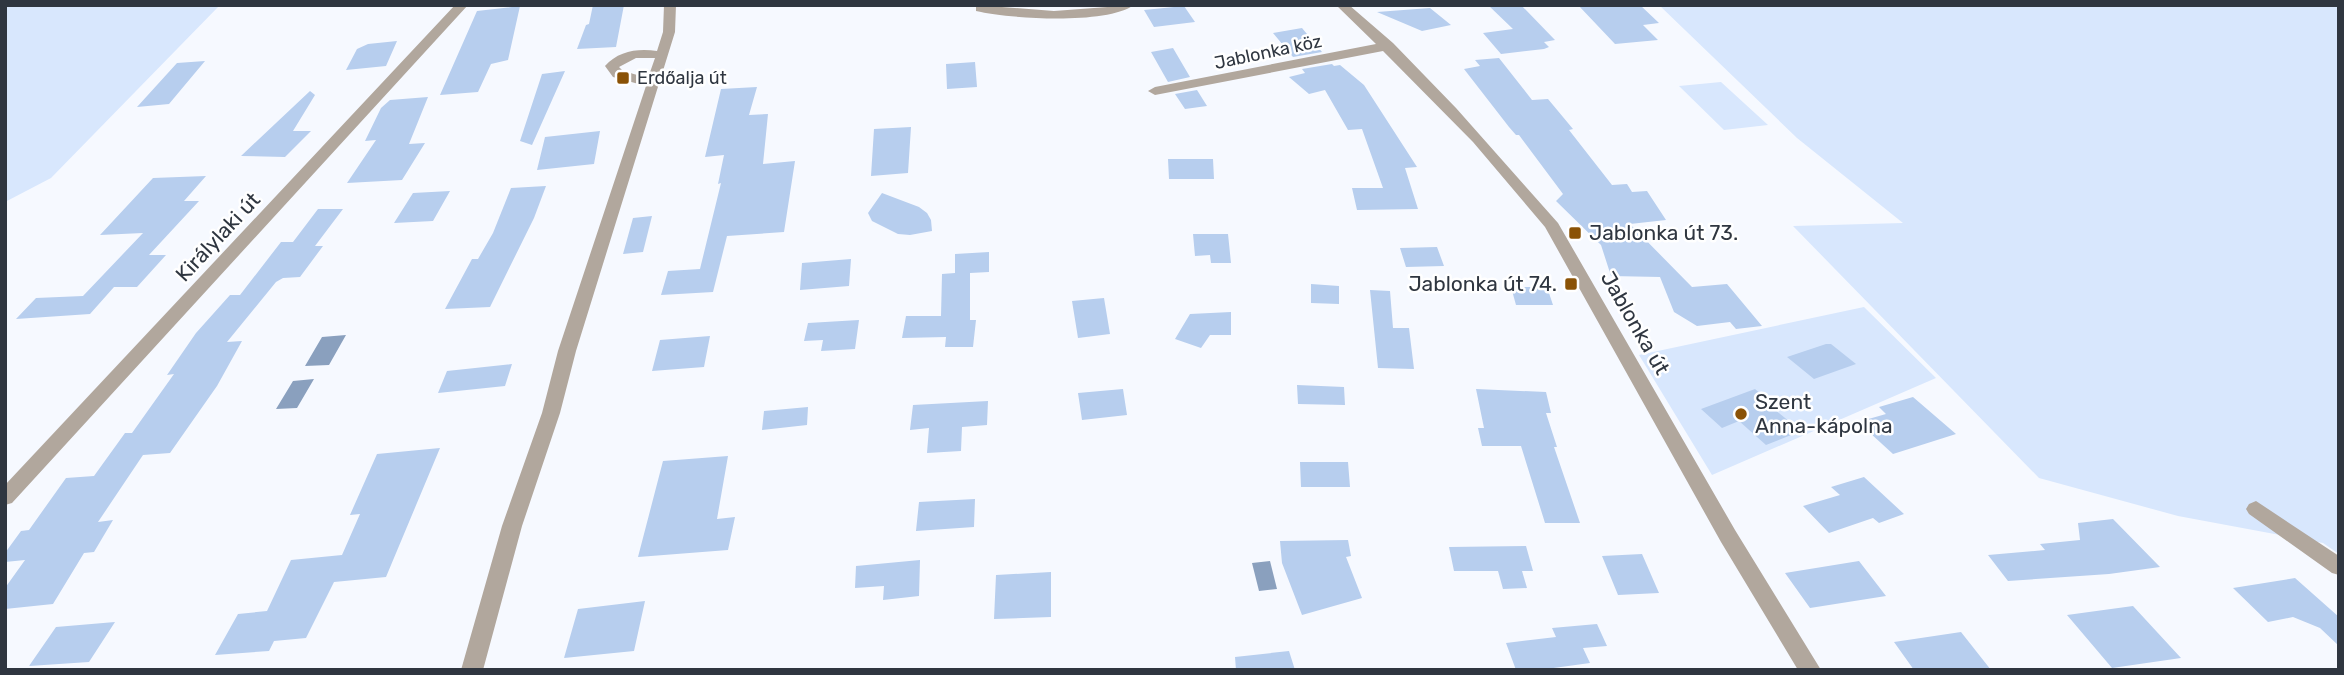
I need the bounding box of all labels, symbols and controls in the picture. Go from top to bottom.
street label: Jablonka köz [1212,30,1324,74]
place label: Erdőalja út [637,67,727,89]
marker: Erdőalja út [615,70,631,86]
street label: Királylaki út [170,187,265,286]
place label: Jablonka út 73. [1589,220,1738,245]
marker: Jablonka út 73. [1567,225,1583,241]
street label: Jablonka út [1596,267,1675,379]
place label: Jablonka út 74. [1408,271,1557,296]
marker: Jablonka út 74. [1563,276,1579,292]
place label: Szent Anna-kápolna [1755,389,1892,438]
marker: Szent Anna-kápolna [1733,406,1749,422]

